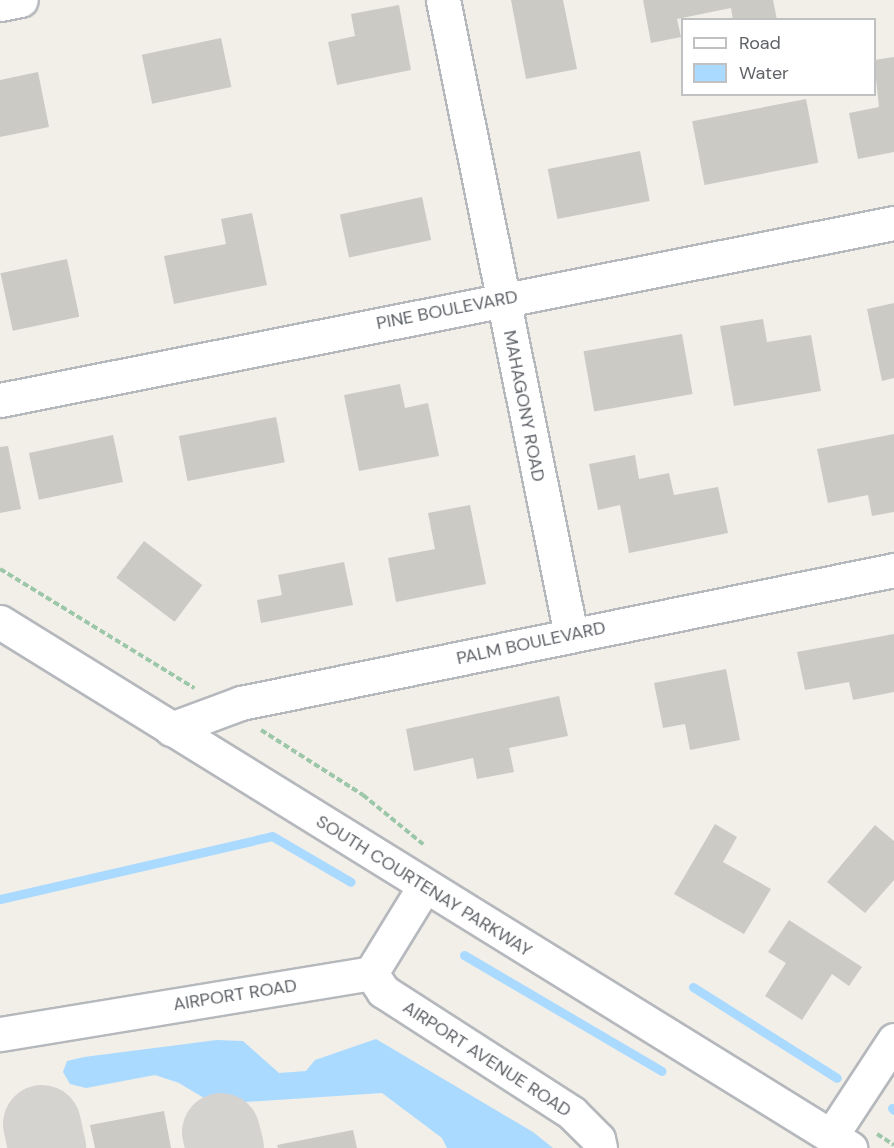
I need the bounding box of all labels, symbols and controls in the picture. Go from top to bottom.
legend [681,18,876,96]
text: Road [739,31,781,55]
text: Water [739,61,789,85]
street label: PINE BOULEVARD [374,286,520,334]
street label: MAHAGONY ROAD [499,328,549,484]
street label: PALM BOULEVARD [455,617,607,669]
street label: SOUTH COURTENAY PARKWAY [312,810,536,962]
street label: AIRPORT ROAD [172,975,298,1015]
street label: AIRPORT AVENUE ROAD [399,996,575,1122]

